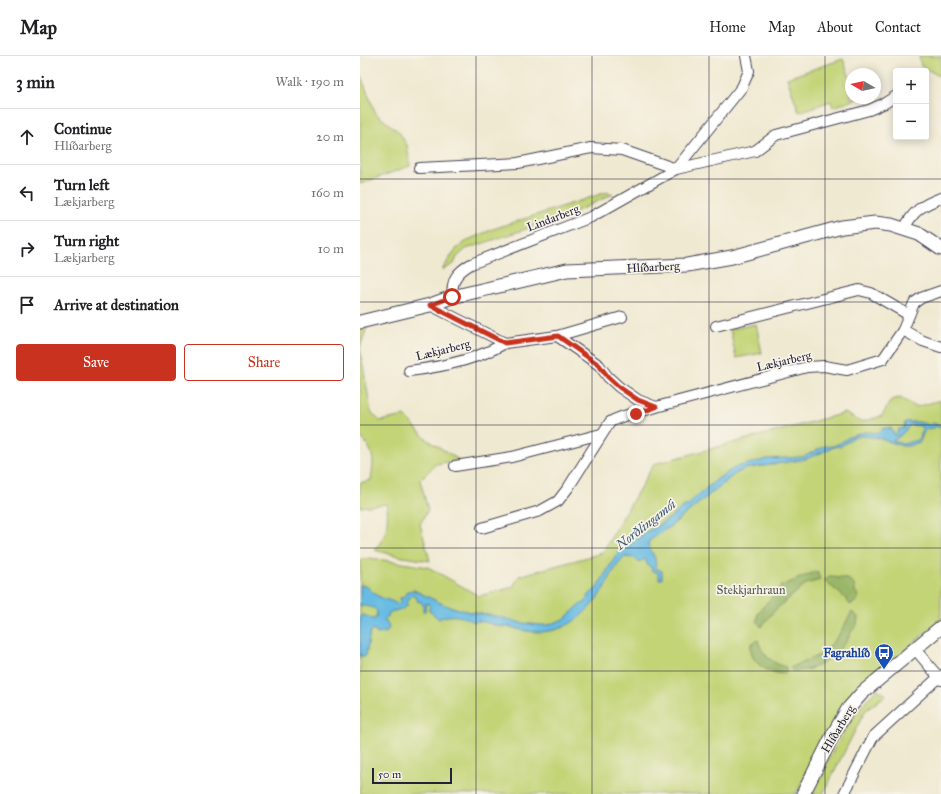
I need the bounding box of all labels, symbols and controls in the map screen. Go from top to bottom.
text: Map [20,16,57,39]
text: Home [709,19,746,36]
text: Map [768,19,795,36]
text: About [817,19,853,36]
text: Contact [875,19,921,36]
north arrow [845,68,881,104]
map controls [893,68,929,140]
button: + [893,68,929,104]
text: 3 min [16,72,55,93]
text: Walk · 190 m [275,74,344,90]
button: − [893,104,929,140]
text: Continue [54,120,112,138]
icon: ahead [16,126,38,148]
text: 20 m [316,129,344,145]
text: Hlíðarberg [54,138,112,154]
text: Turn left [54,176,110,194]
icon: left [16,182,38,204]
text: 160 m [311,185,344,201]
text: Lækjarberg [54,194,114,210]
street label: Lindarberg [525,201,582,235]
text: Turn right [54,232,119,250]
icon: right [16,238,38,260]
text: 10 m [318,241,344,257]
text: Lækjarberg [54,250,114,266]
street label: Hlíðarberg [626,259,680,276]
route start [443,288,461,306]
icon: arrive [16,294,38,316]
text: Arrive at destination [54,296,179,314]
street label: Lækjarberg [414,336,472,364]
button: Save [16,344,176,381]
button: Share [184,344,344,381]
street label: Lækjarberg [755,348,813,375]
route end [627,405,645,423]
water label: Norðlingamói [612,496,679,554]
park label: Stekkjarhraun [717,583,786,597]
bus stop icon: Fagrahlíð [873,642,895,670]
place label: Fagrahlíð [823,646,870,661]
street label: Hlíðarberg [818,702,859,756]
scale bar [372,766,452,785]
text: 50 m [378,768,401,781]

